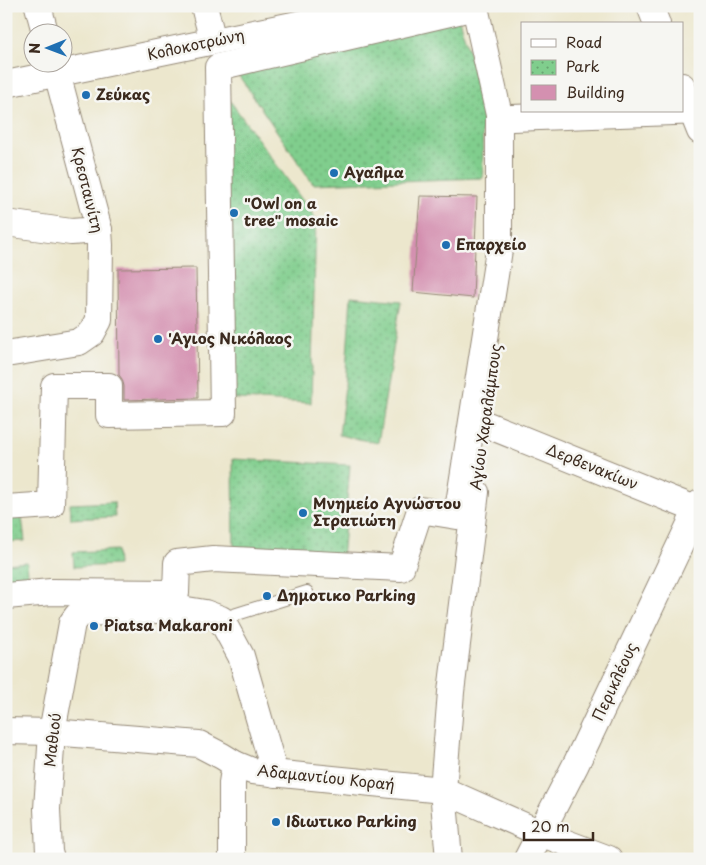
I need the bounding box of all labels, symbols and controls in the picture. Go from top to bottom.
north arrow [22,22,72,72]
street label: Κολοκοτρώνη [145,22,246,65]
legend [521,22,684,112]
text: Road [566,30,602,53]
text: N [24,43,45,54]
text: Park [566,54,600,77]
text: Building [566,80,625,103]
place label: Ζεύκας [96,82,150,105]
marker: Ζεύκας [80,89,92,101]
street label: Κρεσταινίτη [67,144,110,235]
place label: Αγαλμα [344,160,405,183]
marker: Αγαλμα [328,167,340,179]
place label: "Owl on a tree" mosaic [244,191,338,231]
marker: "Owl on a tree" mosaic [228,207,240,219]
place label: Επαρχείο [456,232,526,255]
marker: Επαρχείο [440,239,452,251]
place label: 'Αγιος Νικόλαος [168,326,292,349]
marker: 'Αγιος Νικόλαος [152,333,164,345]
street label: Αγίου Χαραλάμπους [463,342,506,491]
street label: Δερβενακίων [543,437,642,494]
place label: Μνημείο Αγνώστου Στρατιώτη [313,491,461,531]
marker: Μνημείο Αγνώστου Στρατιώτη [297,507,309,519]
place label: Δημοτικο Parking [277,583,416,606]
marker: Δημοτικο Parking [261,590,273,602]
place label: Piatsa Makaroni [104,613,233,636]
marker: Piatsa Makaroni [88,620,100,632]
street label: Περικλέους [585,638,642,725]
street label: Μαθιού [37,712,66,768]
street label: Αδαμαντίου Κοραή [256,758,396,795]
place label: Ιδιωτικο Parking [286,809,417,832]
scale bar [524,810,592,842]
text: 20 m [531,814,570,837]
marker: Ιδιωτικο Parking [270,816,282,828]

